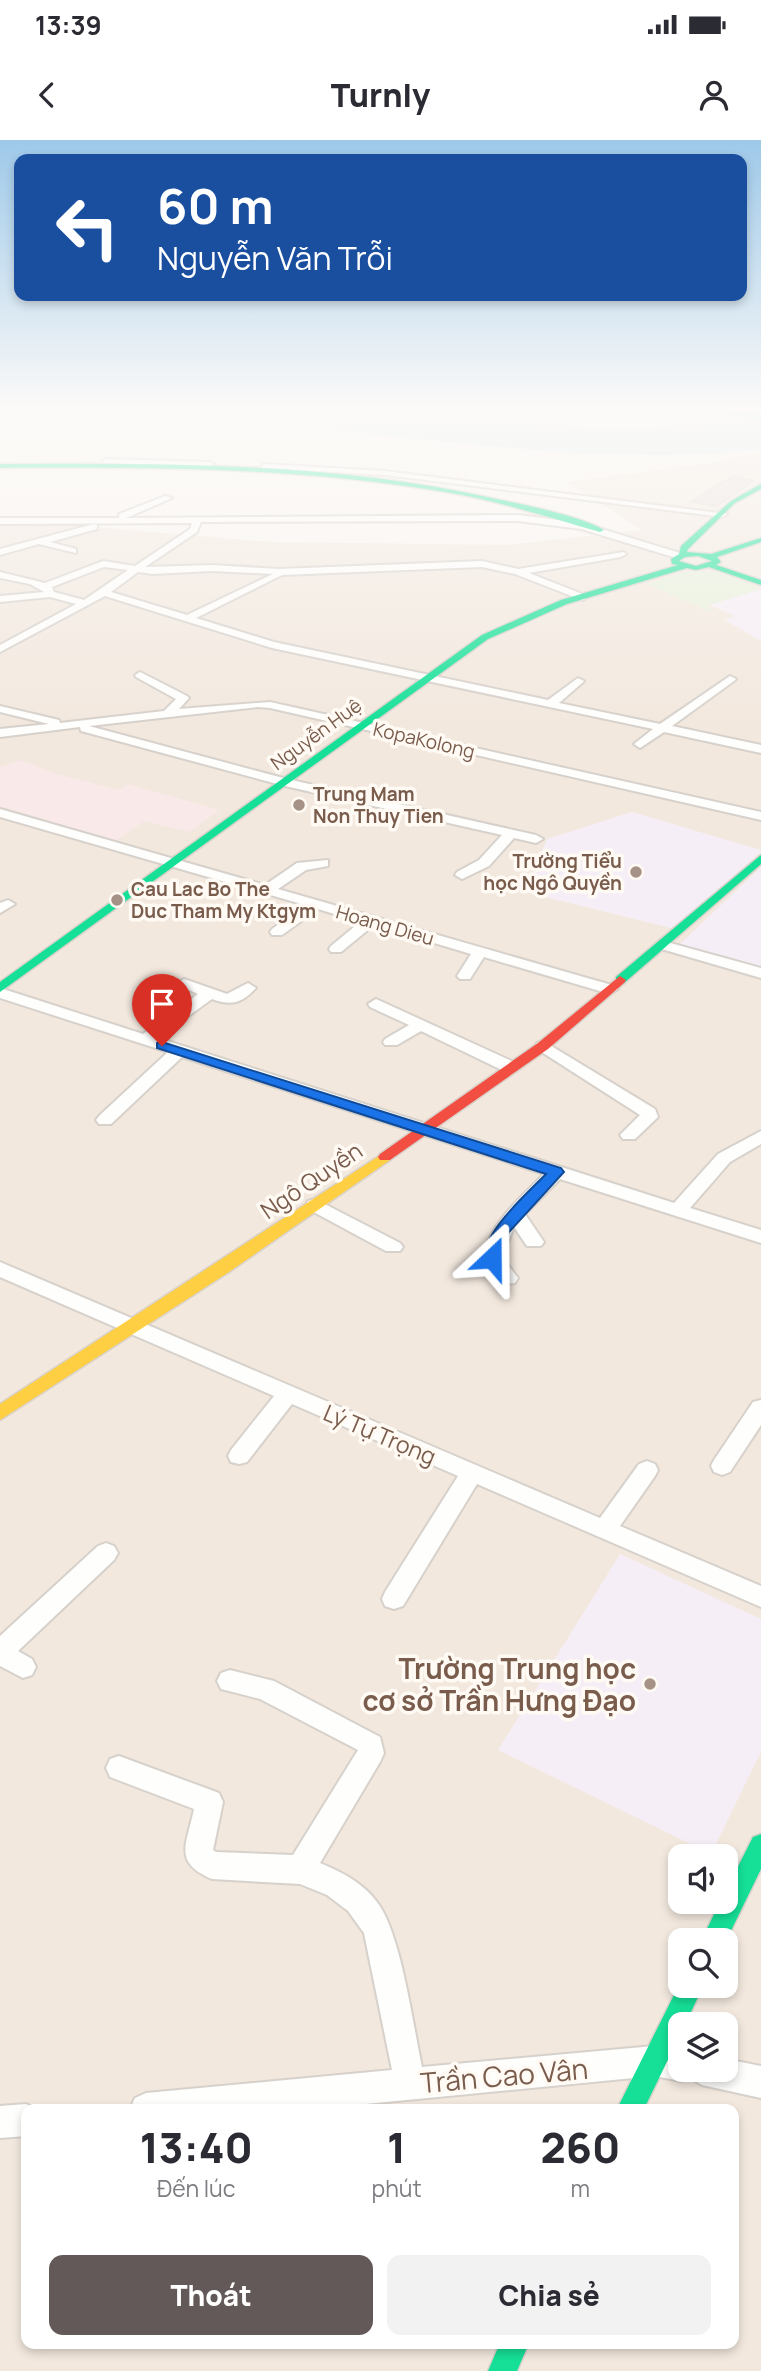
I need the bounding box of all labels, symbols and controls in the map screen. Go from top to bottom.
text: 13:39 [35,7,102,43]
text: Turnly [331,73,430,117]
icon: back [28,76,66,114]
icon: person [695,76,733,114]
text: 60 m [157,172,274,239]
icon: left [42,182,133,273]
text: Nguyễn Văn Trỗi [157,236,393,280]
street label: Nguyễn Huệ [265,692,367,776]
street label: KopaKolong [371,716,477,764]
place label: Trung Mam Non Thuy Tien [313,781,444,829]
marker: Trung Mam Non Thuy Tien [291,797,307,813]
place label: Trường Tiểu học Ngô Quyền [483,848,622,896]
marker: Trường Tiểu học Ngô Quyền [628,864,644,880]
place label: Cau Lac Bo The Duc Tham My Ktgym [131,876,316,924]
marker: Cau Lac Bo The Duc Tham My Ktgym [109,892,125,908]
street label: Hoang Dieu [333,899,437,951]
pin [132,974,192,1046]
icon: arrive [143,985,181,1023]
street label: Ngô Quyền [254,1134,368,1226]
position arrow [455,1221,529,1295]
street label: Lý Tự Trọng [319,1396,441,1472]
place label: Trường Trung học cơ sở Trần Hưng Đạo [363,1649,636,1719]
marker: Trường Trung học cơ sở Trần Hưng Đạo [642,1676,658,1692]
map controls [668,1844,738,2082]
button: sound [668,1844,738,1914]
button: search [668,1928,738,1998]
button: layers [668,2012,738,2082]
street label: Trần Cao Vân [419,2049,589,2101]
text: 13:40 [140,2118,253,2176]
text: 1 [387,2118,406,2176]
text: 260 [540,2118,620,2176]
text: Đến lúc [157,2172,235,2204]
text: phút [372,2172,422,2204]
text: m [571,2172,590,2204]
button: Thoát [49,2255,373,2335]
button: Chia sẻ [387,2255,711,2335]

